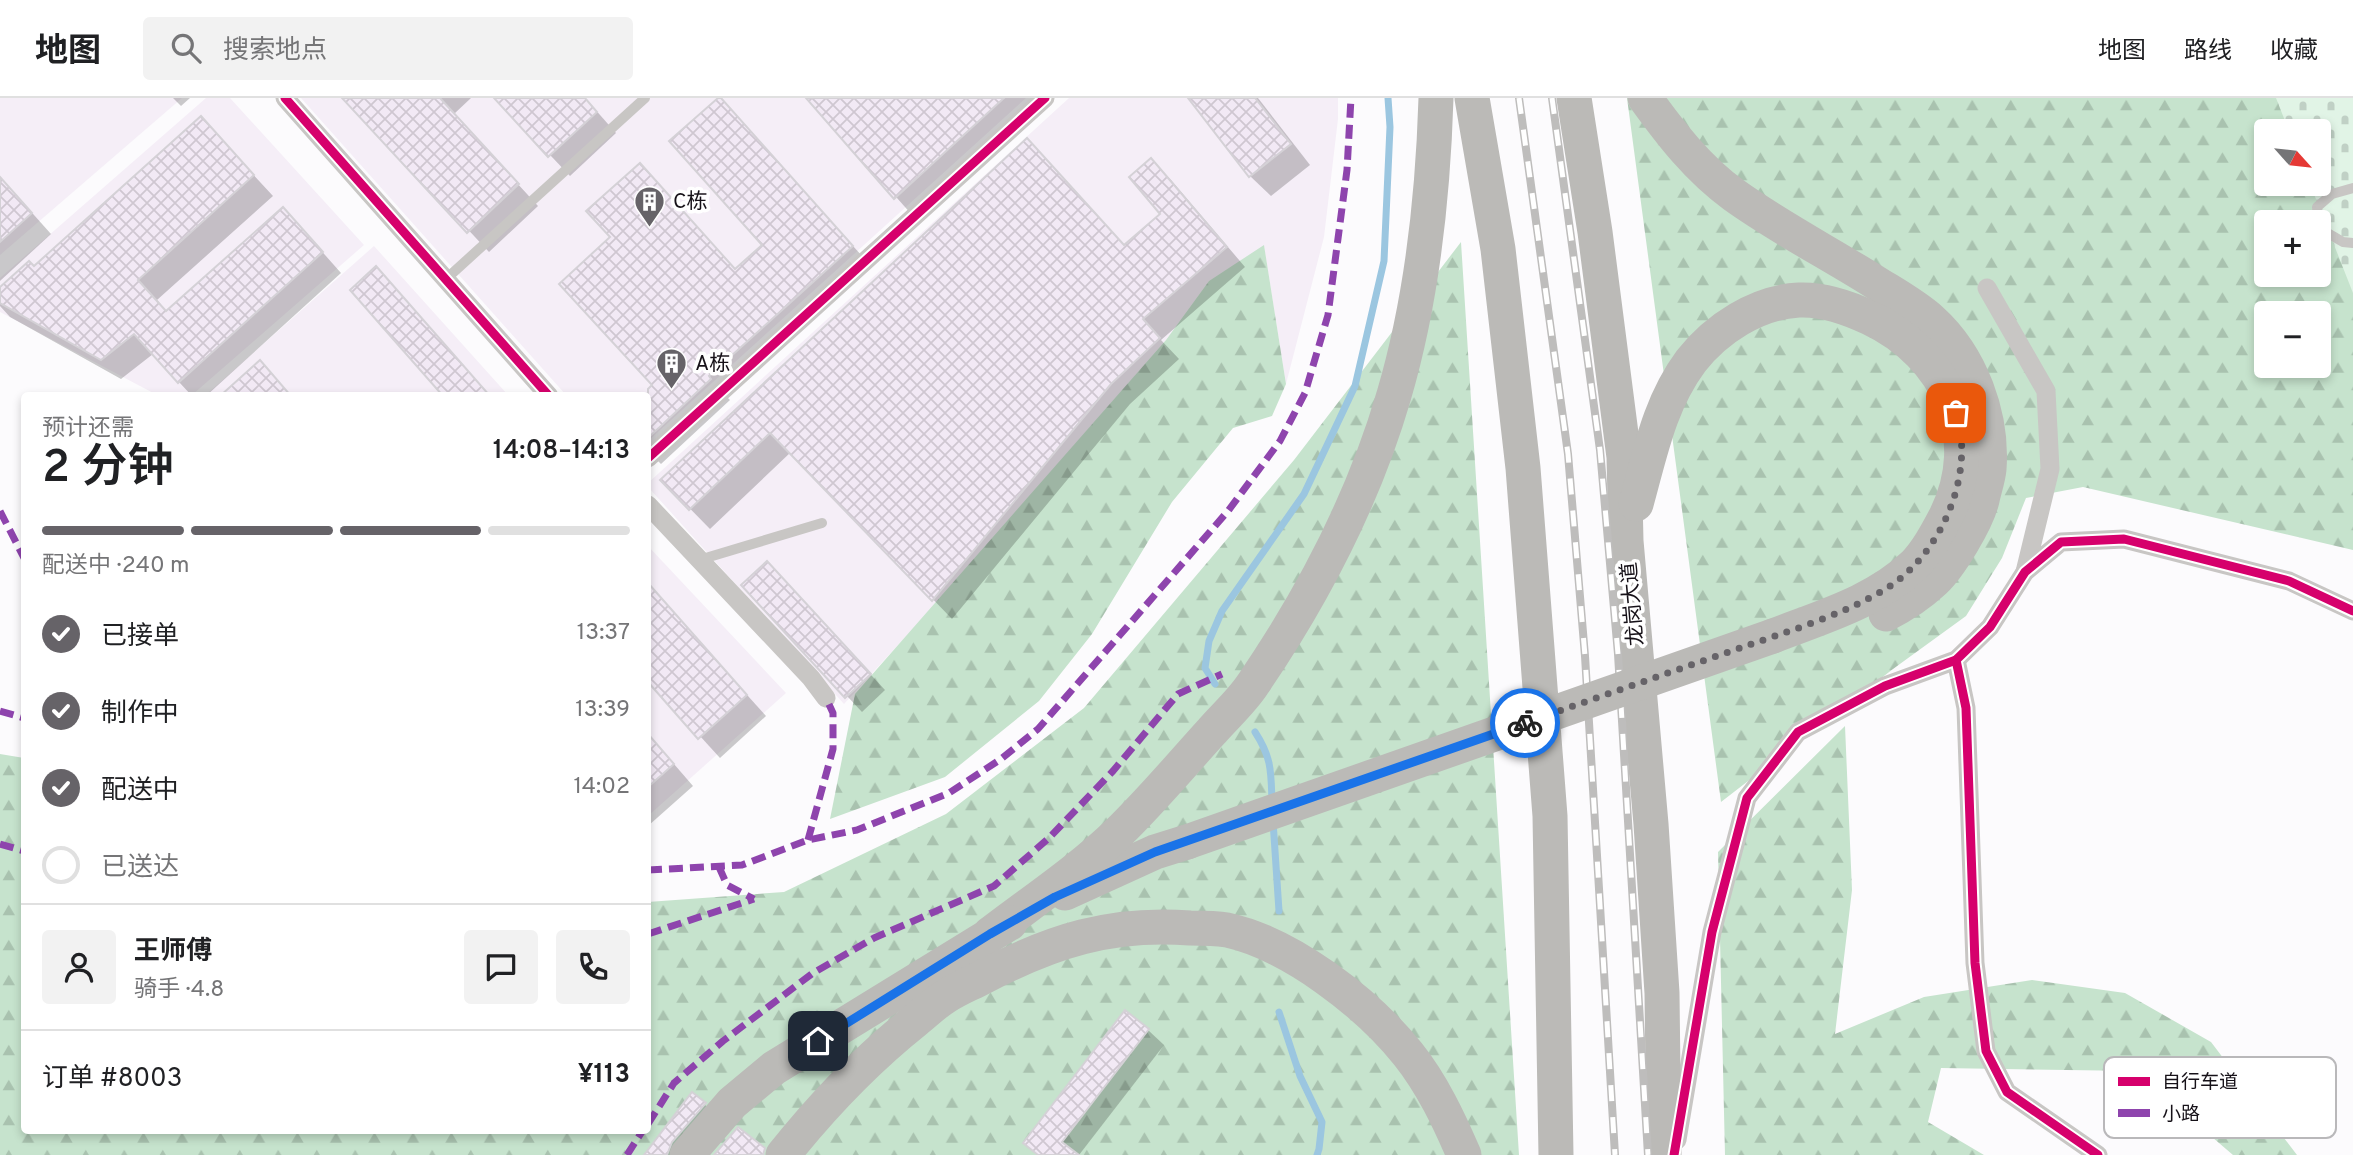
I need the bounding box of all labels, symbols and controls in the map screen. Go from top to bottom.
search box [143,17,633,80]
icon: search [167,29,205,67]
text: 地图 [35,32,101,74]
text: 搜索地点 [223,35,327,68]
text: 地图 [2098,37,2146,67]
text: 路线 [2184,37,2232,67]
text: 收藏 [2270,37,2318,67]
north arrow [2254,119,2331,196]
map controls [2254,119,2331,378]
building icon: C栋 [633,184,667,228]
place label: C栋 [673,189,708,216]
button: + [2254,210,2331,287]
button: − [2254,301,2331,378]
building icon: A栋 [655,346,689,390]
place label: A栋 [695,351,730,378]
pin [1926,383,1986,443]
icon: bag [1937,394,1975,432]
text: 预计还需 [42,415,134,444]
text: 14:08–14:13 [493,435,630,468]
text: 2 分钟 [42,440,173,499]
text: 配送中 · 240 m [42,552,190,581]
street label: 龙岗大道 [1616,561,1651,647]
icon: check [42,615,80,653]
text: 13:37 [577,619,630,648]
text: 已接单 [101,621,179,654]
courier [1490,688,1560,758]
icon: check [42,692,80,730]
text: 13:39 [575,696,630,725]
text: 制作中 [101,698,179,731]
icon: bike [1506,704,1544,742]
icon: check [42,769,80,807]
text: 14:02 [574,773,630,802]
text: 配送中 [101,775,179,808]
text: 已送达 [101,852,179,885]
button: person [42,930,116,1004]
button: chat [464,930,538,1004]
button: phone [556,930,630,1004]
text: 王师傅 [134,936,212,969]
text: 骑手 · 4.8 [134,976,224,1005]
pin [788,1011,848,1071]
icon: home [799,1022,837,1060]
legend [2104,1057,2336,1138]
text: ¥113 [578,1059,630,1092]
text: 订单 #8003 [42,1063,182,1096]
text: 自行车道 [2162,1071,2238,1095]
text: 小路 [2162,1103,2200,1127]

